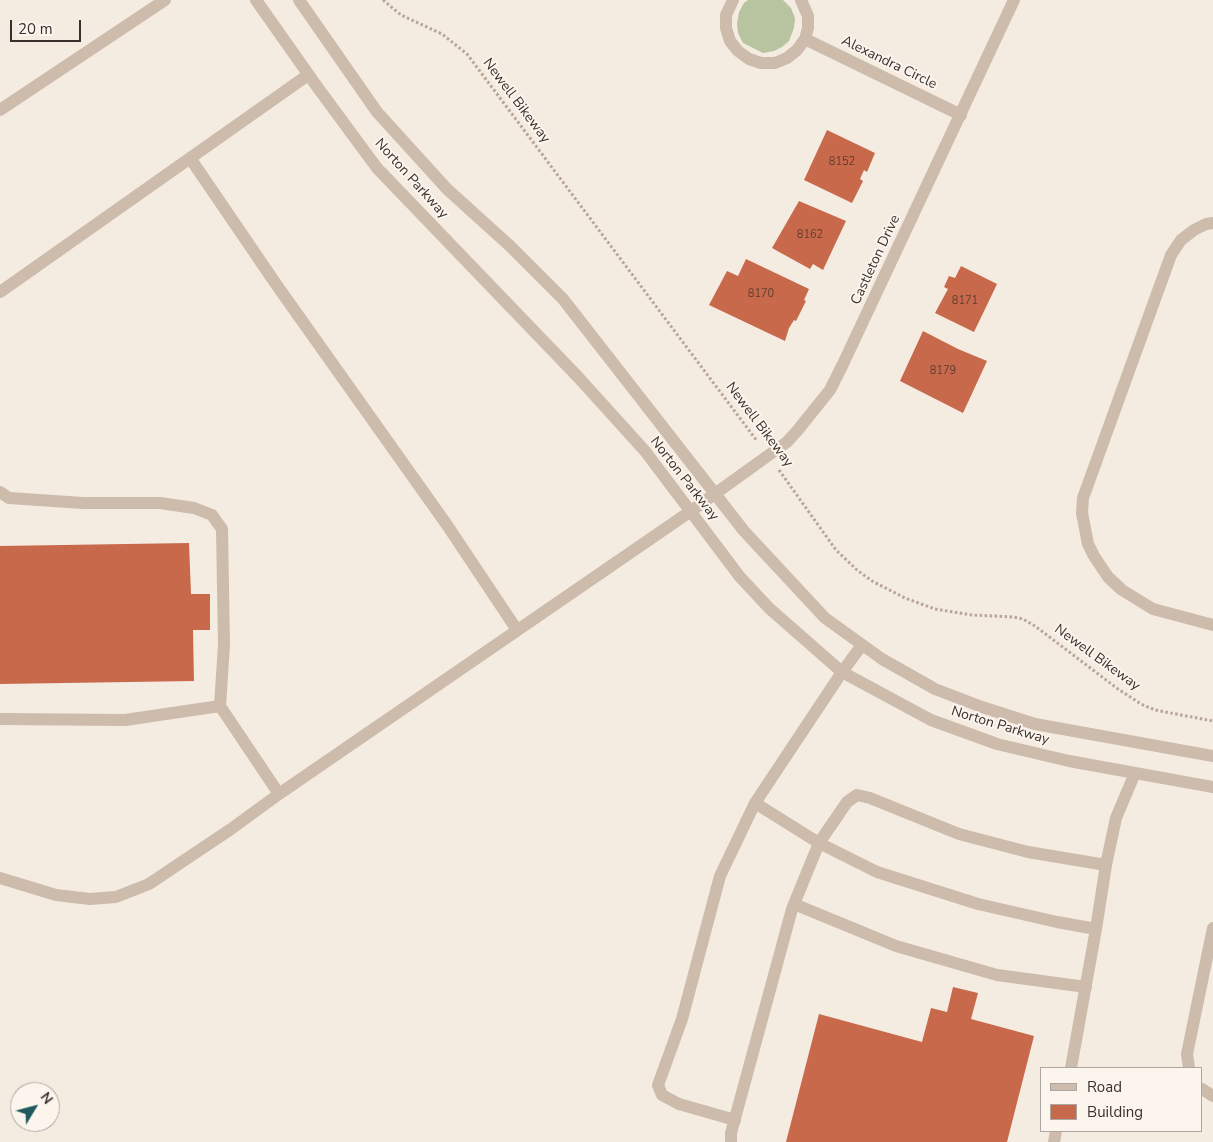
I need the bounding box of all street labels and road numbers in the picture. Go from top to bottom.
street label: Alexandra Circle [839,33,939,93]
street label: Newell Bikeway [479,55,553,147]
street label: Norton Parkway [371,136,451,222]
street label: Castleton Drive [848,212,904,308]
street label: Newell Bikeway [722,379,796,471]
street label: Norton Parkway [646,434,722,524]
street label: Newell Bikeway [1051,621,1143,695]
street label: Norton Parkway [949,703,1051,749]

